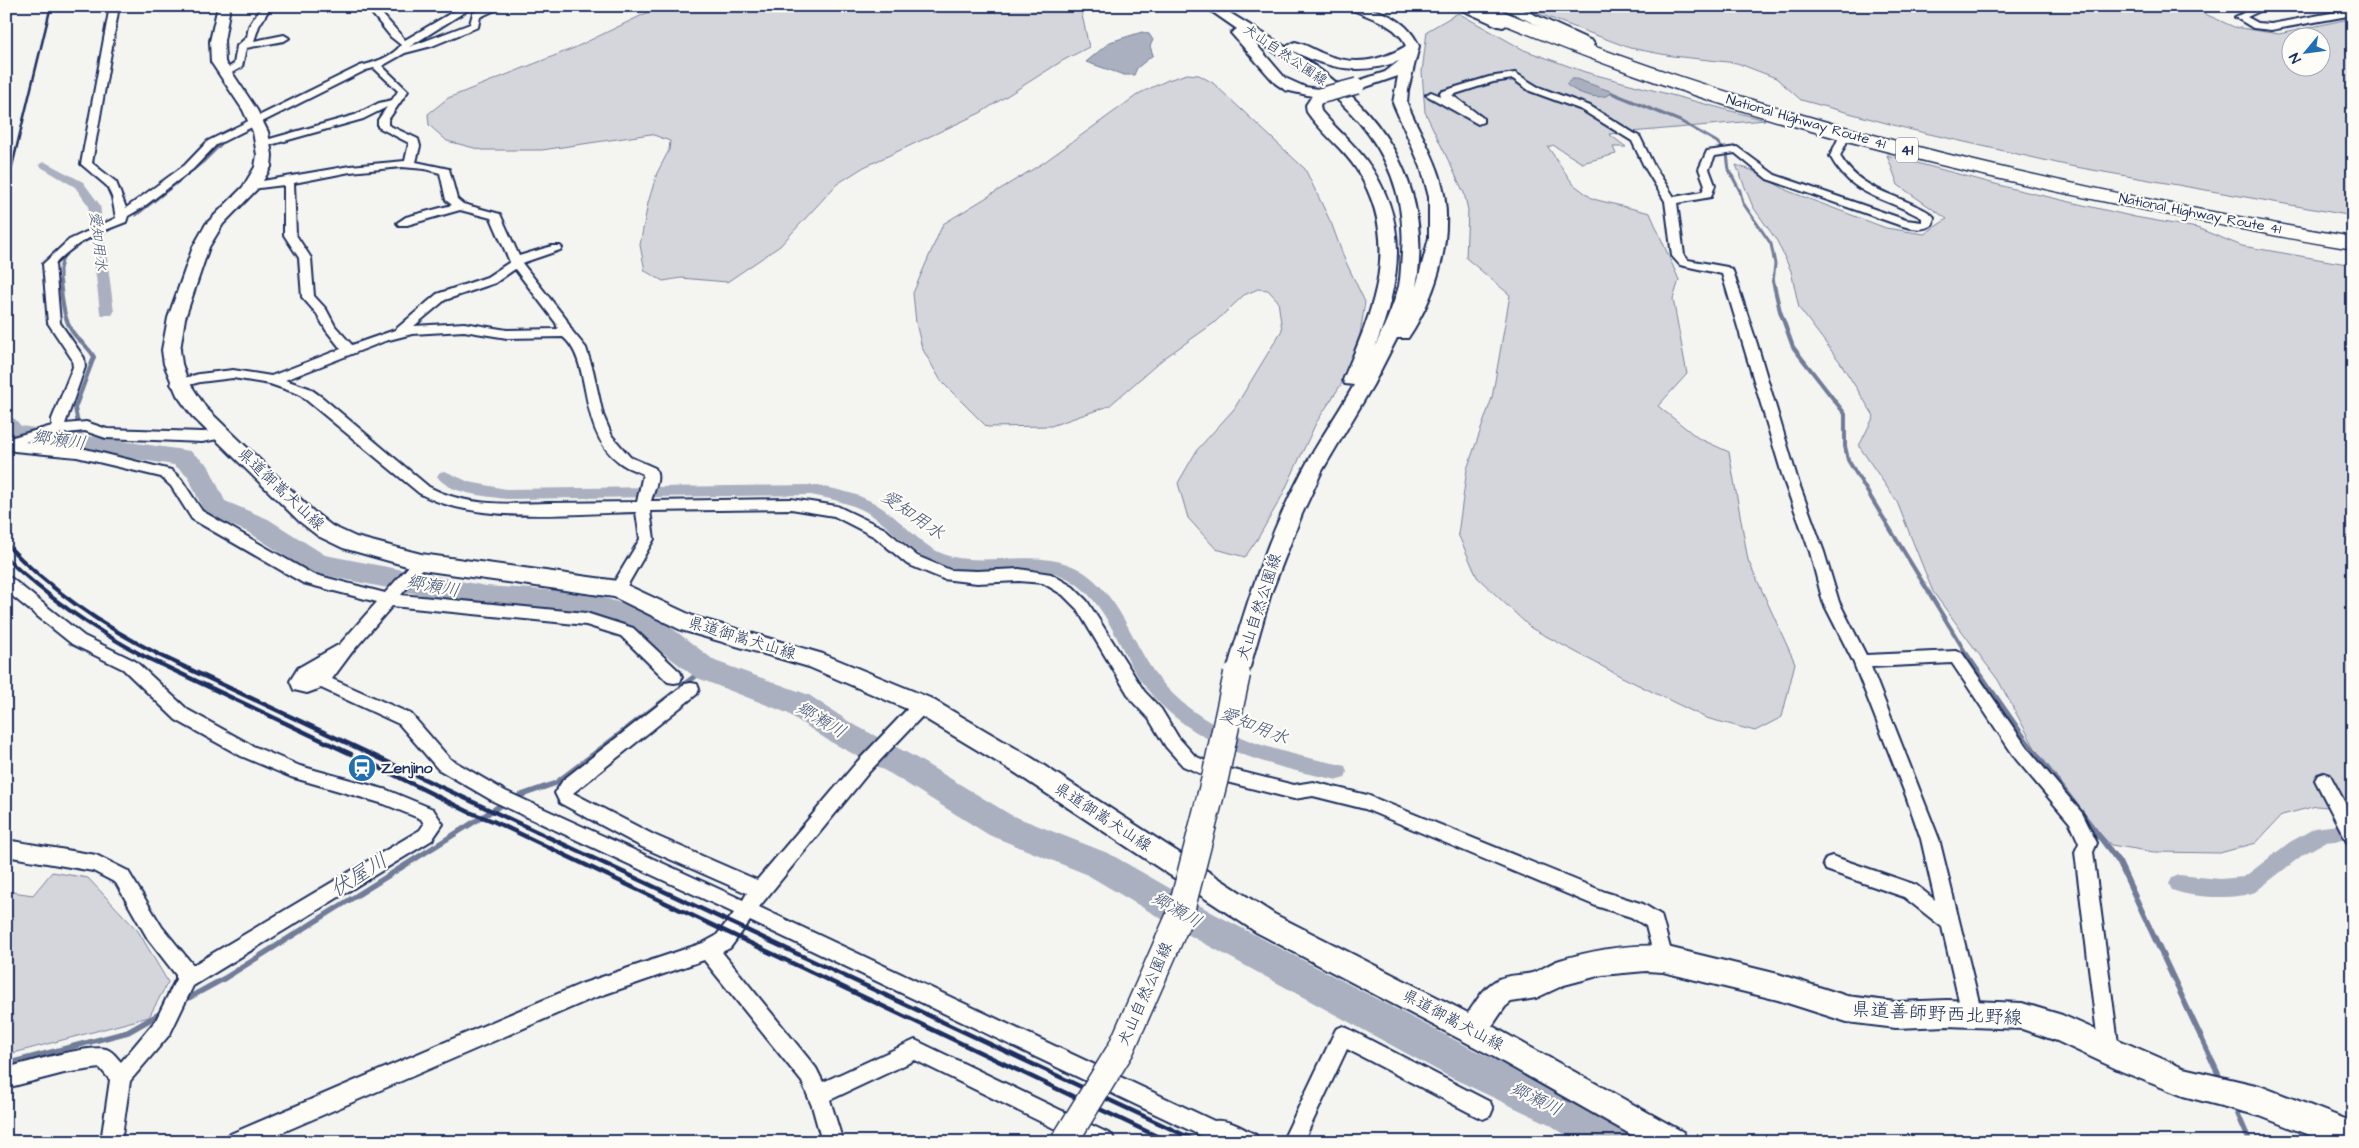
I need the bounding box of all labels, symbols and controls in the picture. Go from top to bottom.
street label: 犬山自然公園線 [1239,19,1331,91]
north arrow [2282,28,2332,78]
text: N [2285,49,2306,67]
street label: National Highway Route 41 [1724,90,1888,154]
road number: 41 [1896,138,1918,162]
street label: National Highway Route 41 [2117,188,2283,240]
water label: 愛知用水 [84,210,112,272]
water label: 郷瀬川 [31,424,87,456]
street label: 県道御嵩犬山線 [233,443,329,535]
water label: 愛知用水 [876,484,950,546]
street label: 犬山自然公園線 [1231,550,1287,664]
water label: 郷瀬川 [404,569,462,603]
street label: 県道御嵩犬山線 [685,611,799,665]
water label: 郷瀬川 [791,695,851,745]
water label: 愛知用水 [1216,701,1292,751]
station icon: Zenjino [347,753,377,783]
place label: Zenjino [381,757,433,779]
street label: 県道御嵩犬山線 [1050,777,1156,857]
water label: 伏屋川 [325,846,393,904]
water label: 郷瀬川 [1147,886,1207,934]
street label: 犬山自然公園線 [1112,938,1178,1050]
street label: 県道御嵩犬山線 [1398,984,1508,1056]
street label: 県道善師野西北野線 [1851,996,2023,1032]
water label: 郷瀬川 [1506,1076,1566,1122]

